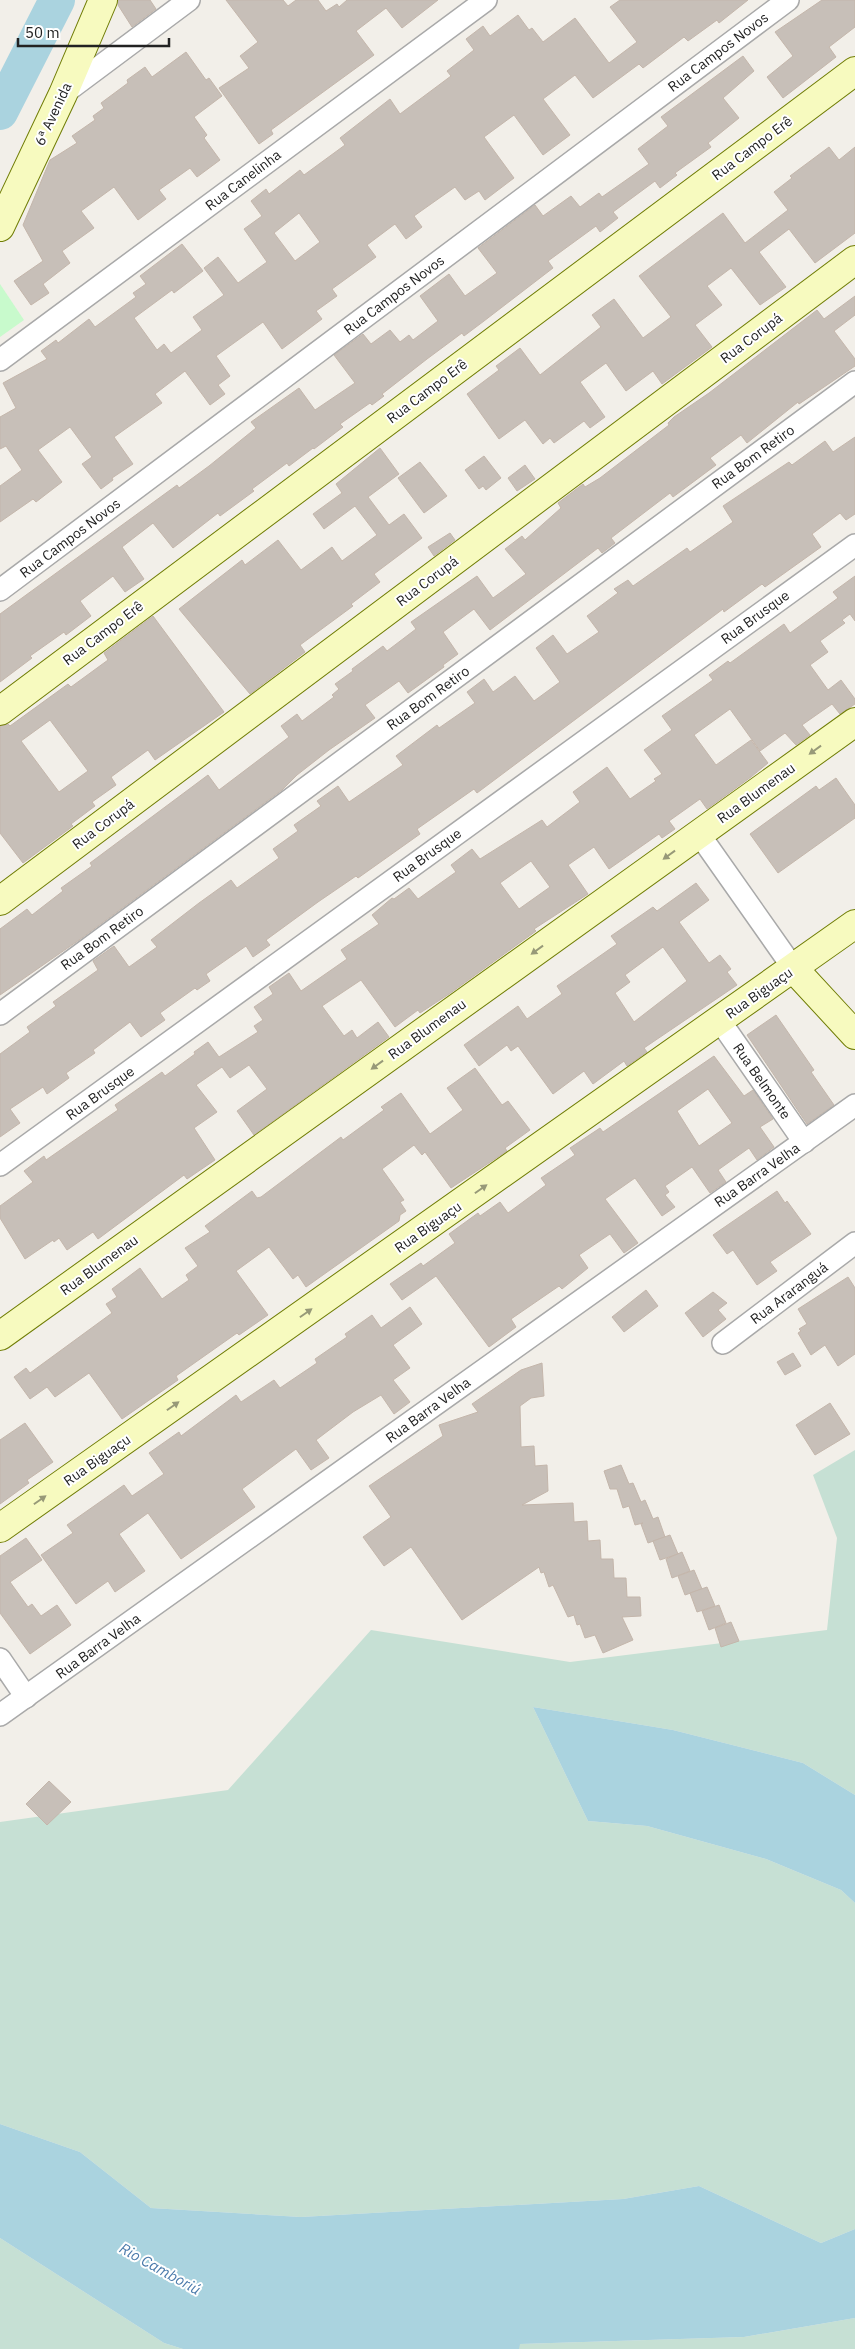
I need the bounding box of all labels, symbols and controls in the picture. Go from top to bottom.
street label: Rua Campos Novos [664,8,772,96]
scale bar [18,15,169,47]
text: 50 m [25,23,60,42]
street label: 6ª Avenida [31,79,76,148]
street label: Rua Campo Erê [708,112,796,184]
street label: Rua Canelinha [202,145,285,214]
street label: Rua Campos Novos [340,251,448,339]
street label: Rua Corupá [716,309,786,367]
street label: Rua Campo Erê [383,355,471,427]
street label: Rua Bom Retiro [708,421,798,493]
street label: Rua Campos Novos [16,494,124,582]
street label: Rua Corupá [392,552,462,610]
street label: Rua Brusque [717,586,793,648]
street label: Rua Campo Erê [59,597,147,669]
street label: Rua Bom Retiro [383,662,473,734]
one-way arrow [809,745,822,755]
street label: Rua Blumenau [714,759,798,827]
street label: Rua Corupá [68,795,138,853]
street label: Rua Brusque [389,824,465,886]
one-way arrow [662,850,676,860]
street label: Rua Bom Retiro [57,902,147,974]
one-way arrow [530,945,544,955]
street label: Rua Biguaçu [722,963,796,1023]
street label: Rua Blumenau [385,995,469,1063]
street label: Rua Belmonte [729,1039,795,1123]
one-way arrow [370,1060,384,1070]
street label: Rua Brusque [62,1062,138,1124]
street label: Rua Barra Velha [711,1139,804,1211]
one-way arrow [475,1184,488,1194]
street label: Rua Biguaçu [391,1197,465,1257]
street label: Rua Blumenau [57,1231,141,1299]
street label: Rua Araranguá [747,1258,832,1328]
one-way arrow [299,1308,312,1318]
street label: Rua Barra Velha [382,1373,474,1447]
one-way arrow [166,1401,180,1411]
street label: Rua Biguaçu [60,1430,134,1490]
one-way arrow [33,1495,47,1505]
street label: Rua Barra Velha [52,1609,144,1683]
water label: Rio Camboriú [116,2238,204,2299]

